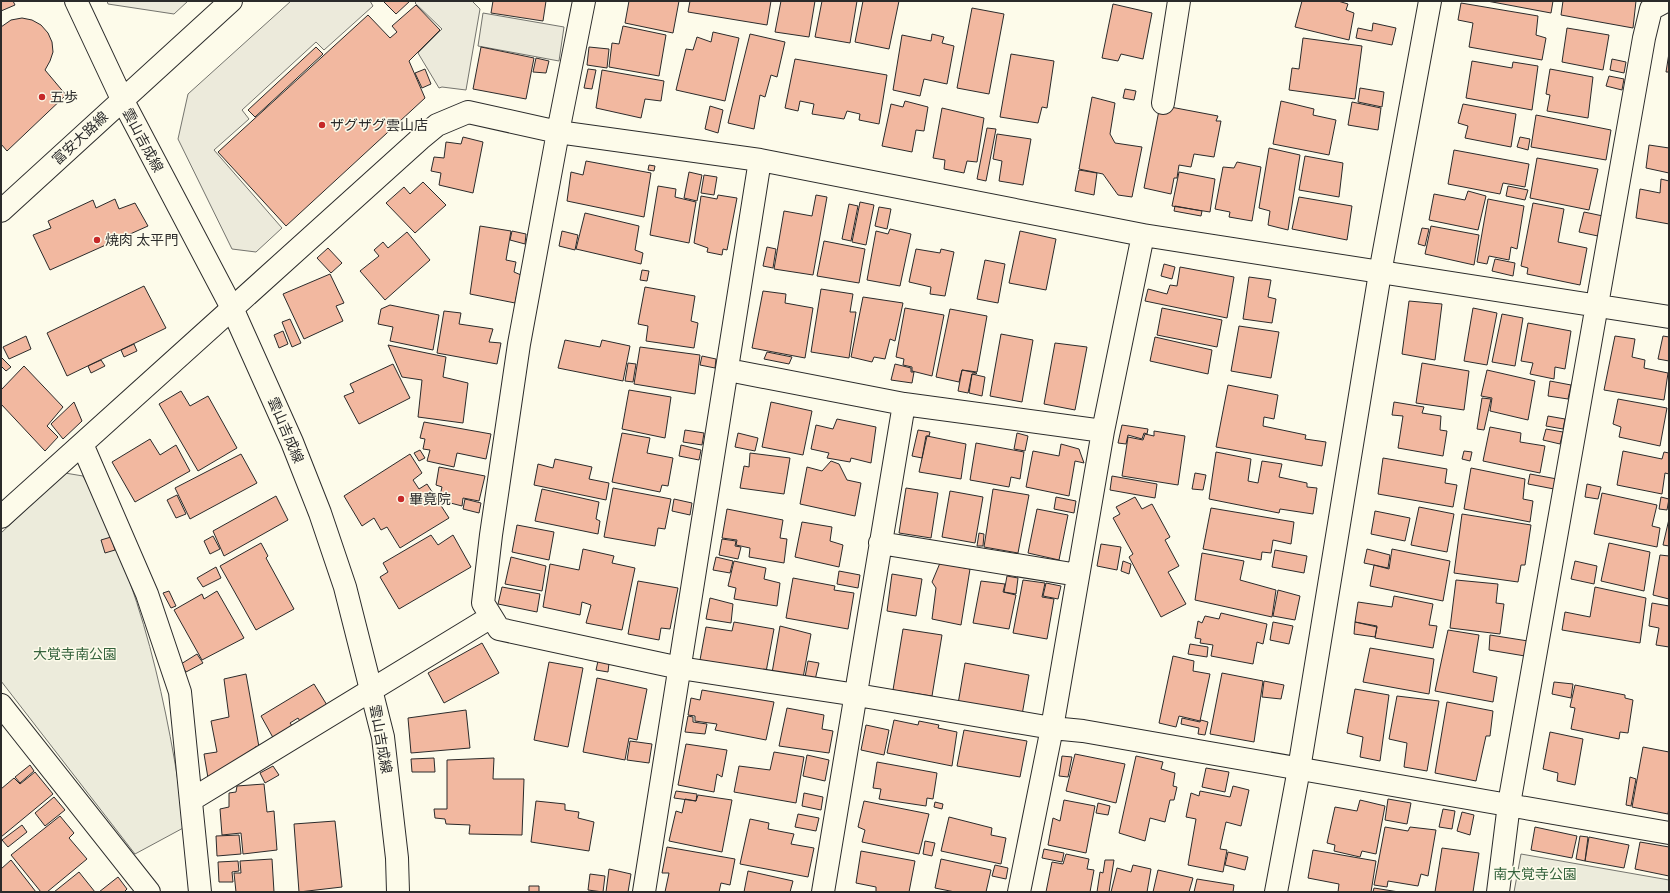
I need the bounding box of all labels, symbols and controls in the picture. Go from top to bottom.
place label: 五歩 [50,88,78,106]
marker: 五歩 [37,92,47,102]
street label: 雲山吉成線 [119,105,167,175]
street label: 富安大路線 [48,108,112,168]
place label: ザグザグ雲山店 [330,116,428,134]
marker: ザグザグ雲山店 [317,120,327,130]
place label: 焼肉 太平門 [105,231,178,249]
marker: 焼肉 太平門 [92,235,102,245]
street label: 雲山吉成線 [264,394,308,466]
place label: 畢竟院 [409,490,451,508]
marker: 畢竟院 [396,494,406,504]
park label: 大覚寺南公園 [33,645,117,663]
street label: 雲山吉成線 [366,703,396,775]
park label: 南大覚寺公園 [1493,865,1577,883]

